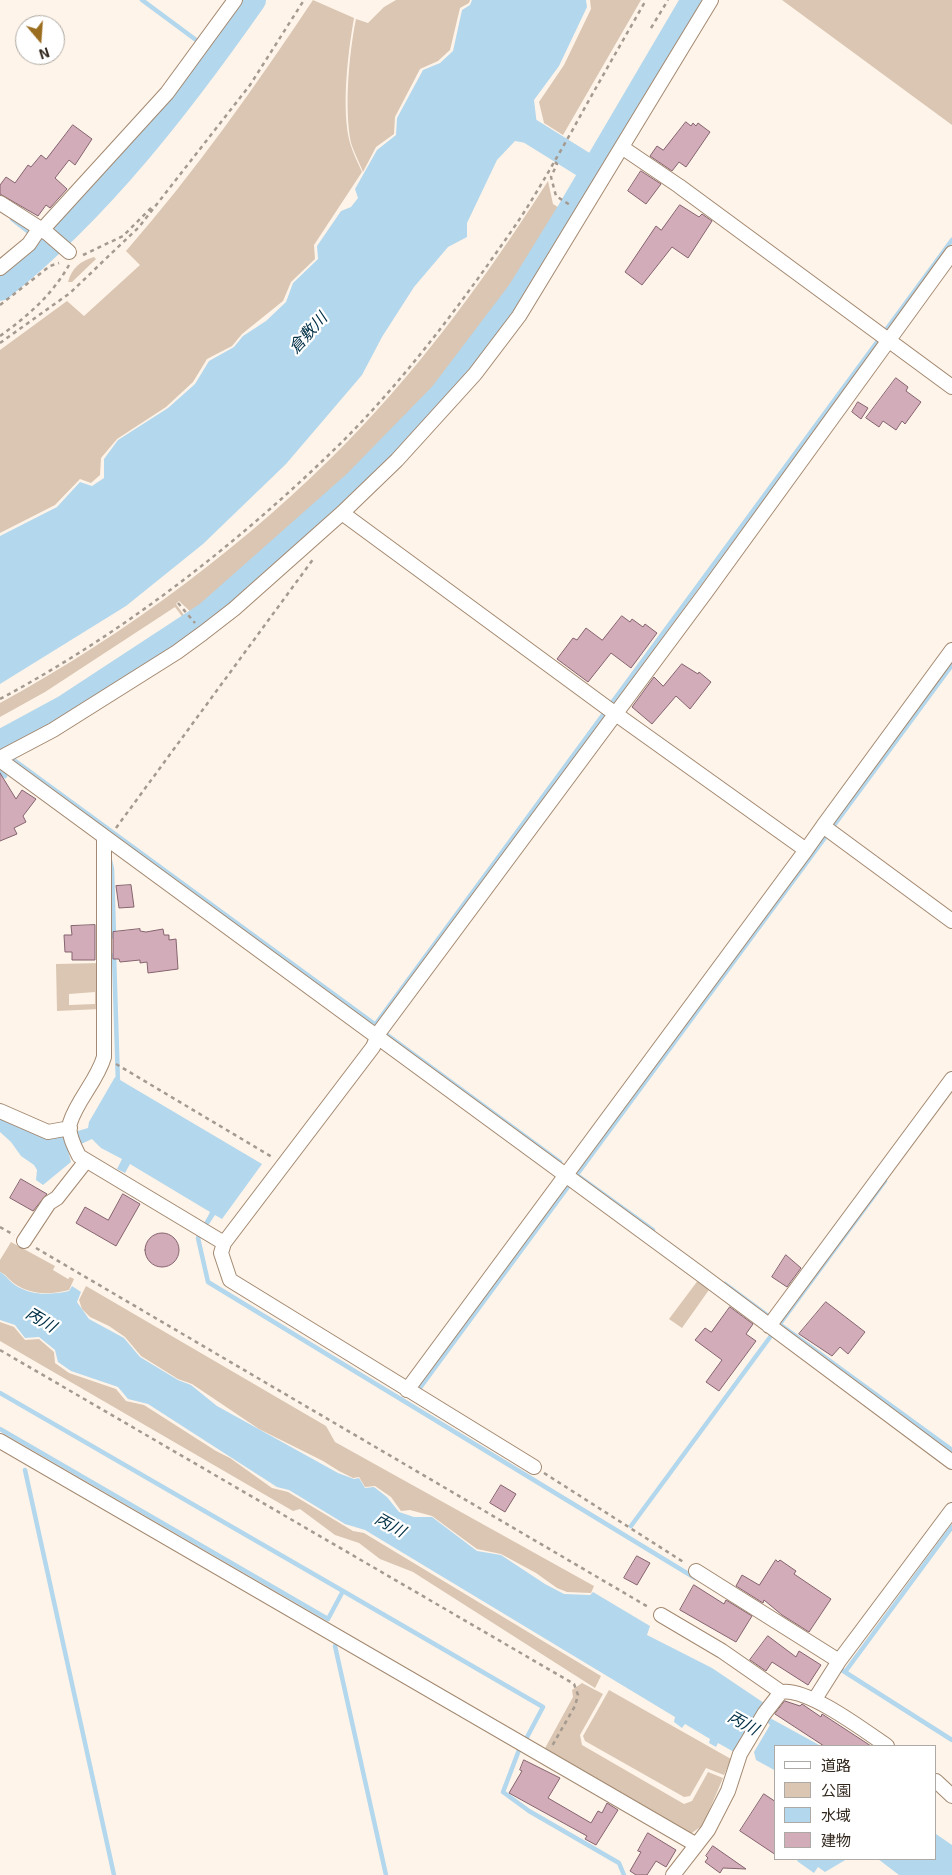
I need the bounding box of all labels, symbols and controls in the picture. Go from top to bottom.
north arrow [15,15,65,65]
text: N [37,44,52,63]
water label: 倉敷川 [285,309,331,357]
water label: 丙川 [22,1304,60,1336]
water label: 丙川 [371,1509,409,1541]
water label: 丙川 [724,1707,762,1739]
legend [774,1745,937,1860]
text: 道路 [821,1756,851,1774]
text: 公園 [821,1781,851,1799]
text: 水域 [821,1806,851,1824]
text: 建物 [821,1831,851,1849]

